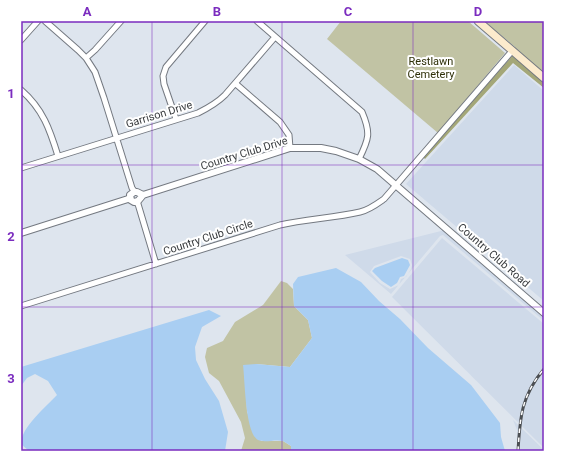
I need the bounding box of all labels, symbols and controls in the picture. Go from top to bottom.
text: A [83,4,92,19]
text: B [213,4,221,19]
text: C [344,4,353,19]
text: D [474,4,482,19]
park label: Restlawn Cemetery [408,55,455,81]
text: 1 [7,86,15,101]
street label: Garrison Drive [124,98,194,131]
street label: Country Club Drive [199,134,289,173]
street label: Country Club Circle [162,217,255,258]
street label: Country Club Road [455,221,532,290]
text: 2 [7,229,15,244]
text: 3 [7,371,15,386]

